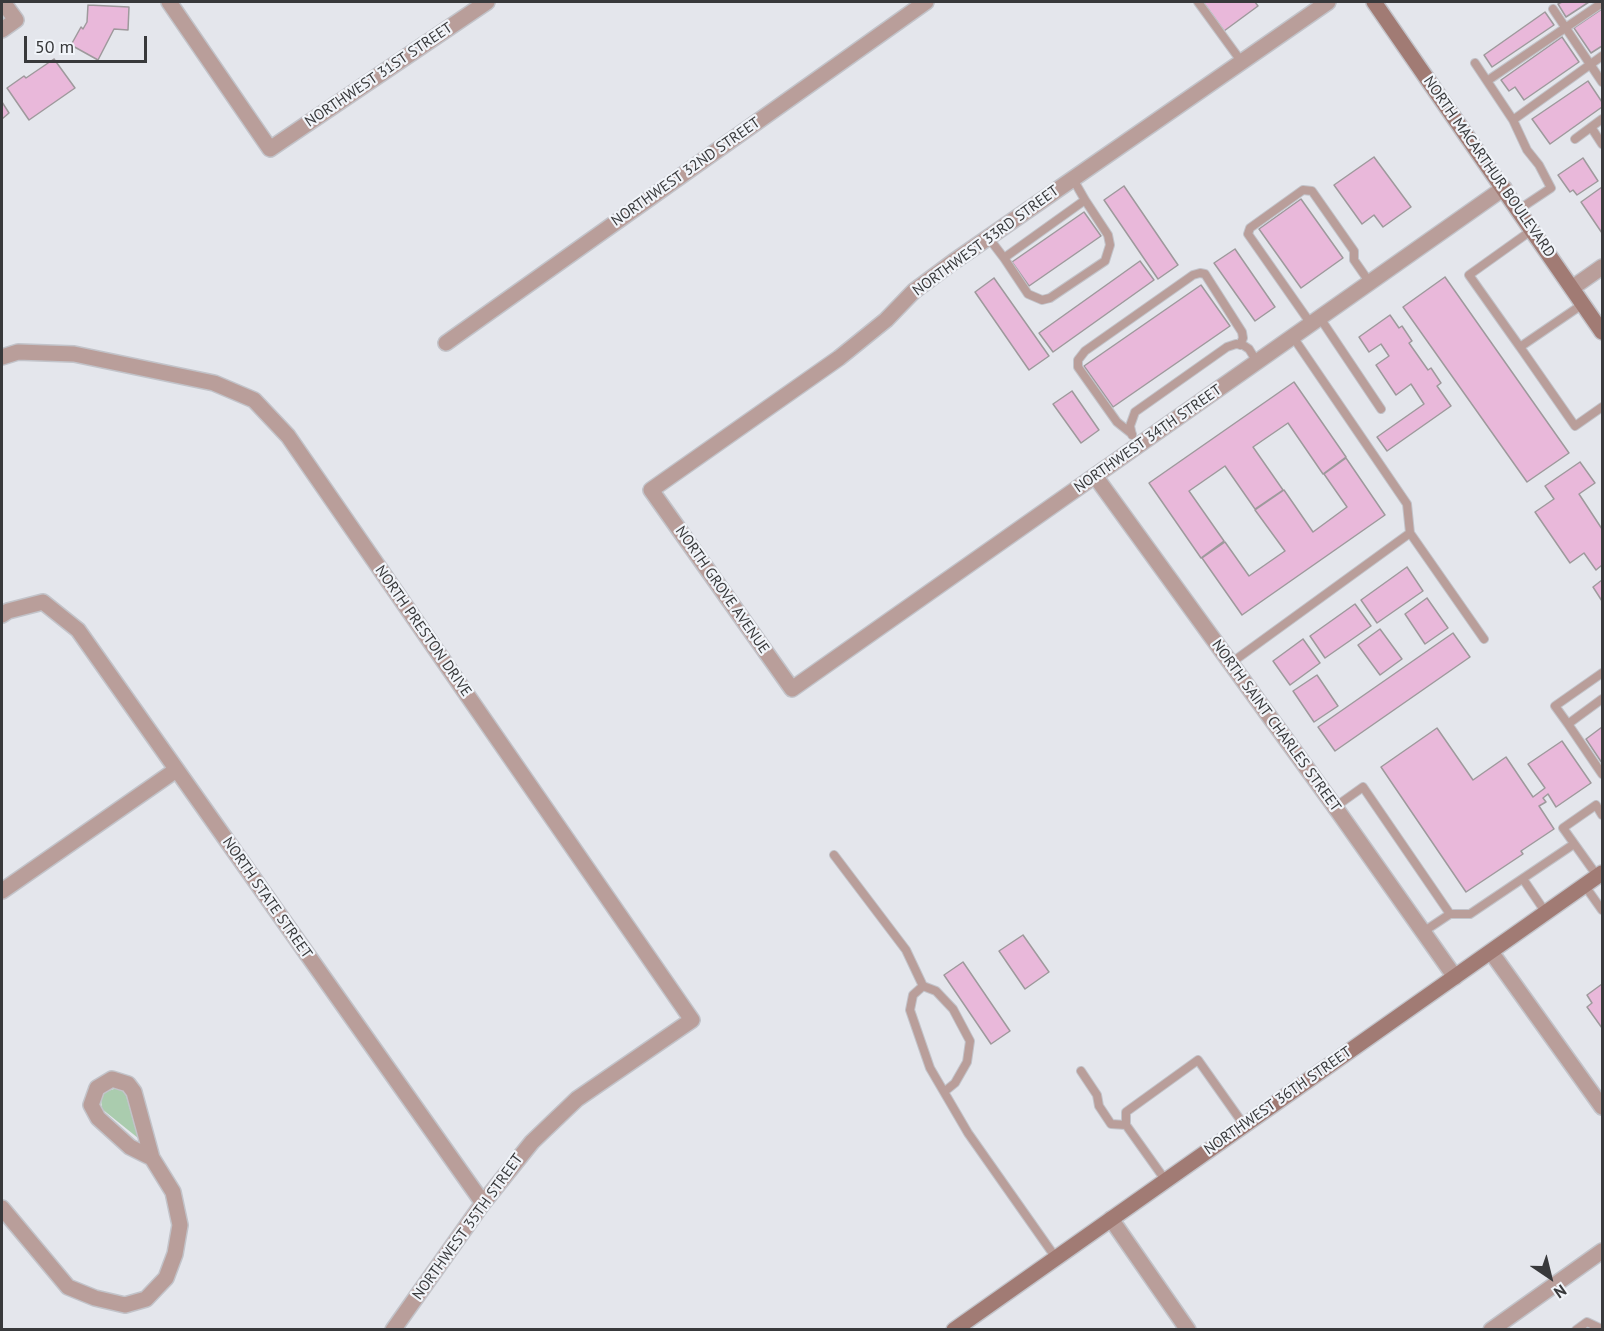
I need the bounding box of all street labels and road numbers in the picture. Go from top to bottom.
street label: NORTHWEST 31ST STREET [302,19,456,131]
street label: NORTH MACARTHUR BOULEVARD [1419,73,1559,261]
street label: NORTHWEST 32ND STREET [608,114,764,230]
street label: NORTHWEST 33RD STREET [909,182,1063,300]
street label: NORTHWEST 34TH STREET [1071,381,1225,497]
street label: NORTH GROVE AVENUE [671,523,773,657]
street label: NORTH PRESTON DRIVE [371,562,475,700]
street label: NORTH SAINT CHARLES STREET [1208,637,1344,815]
street label: NORTH STATE STREET [218,834,316,962]
street label: NORTHWEST 36TH STREET [1201,1043,1355,1159]
street label: NORTHWEST 35TH STREET [409,1151,527,1303]

